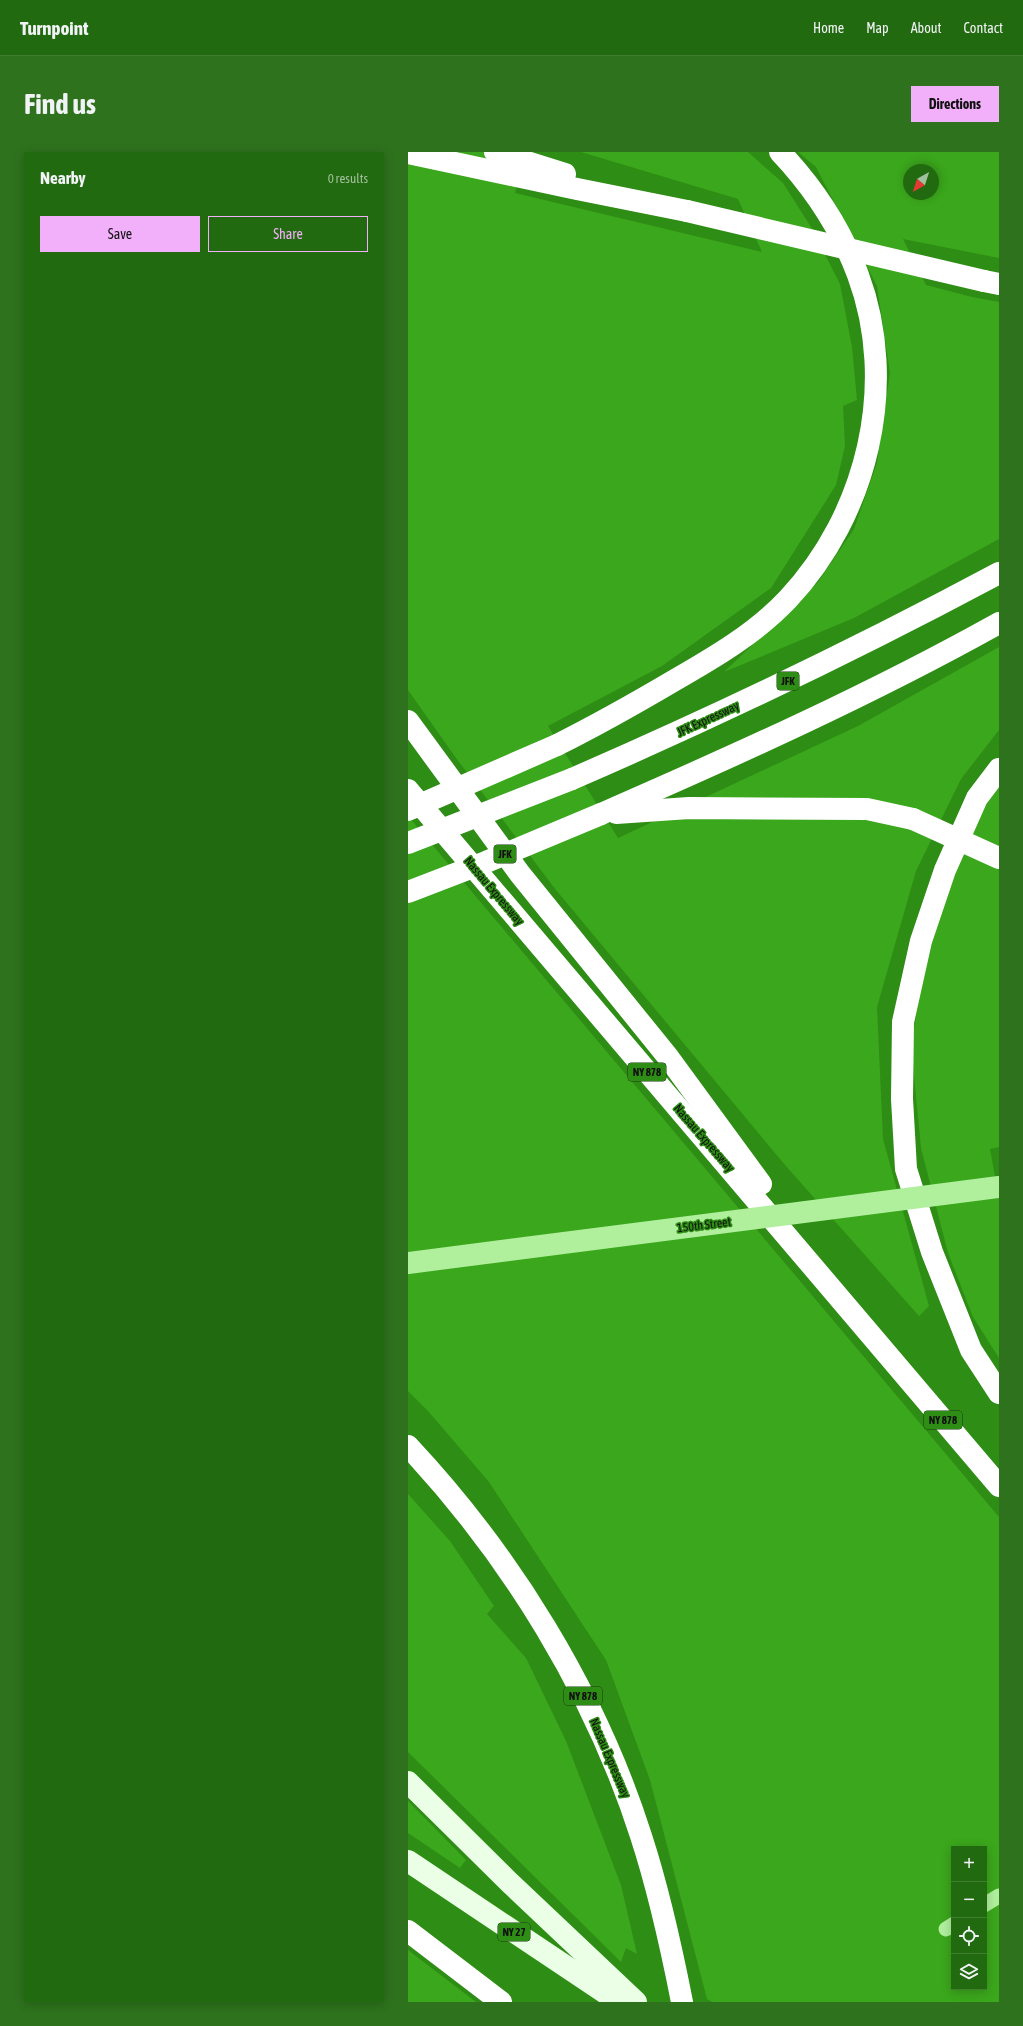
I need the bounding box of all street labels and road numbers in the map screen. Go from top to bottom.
road number: JFK [777,672,799,690]
street label: JFK Expressway [675,699,741,739]
road number: JFK [494,845,516,863]
street label: Nassau Expressway [461,854,527,928]
road number: NY 878 [628,1063,666,1081]
street label: Nassau Expressway [671,1101,737,1175]
street label: 150th Street [676,1215,732,1235]
road number: NY 878 [924,1411,962,1429]
road number: NY 878 [564,1687,602,1705]
street label: Nassau Expressway [587,1716,633,1800]
road number: NY 27 [498,1923,530,1941]

